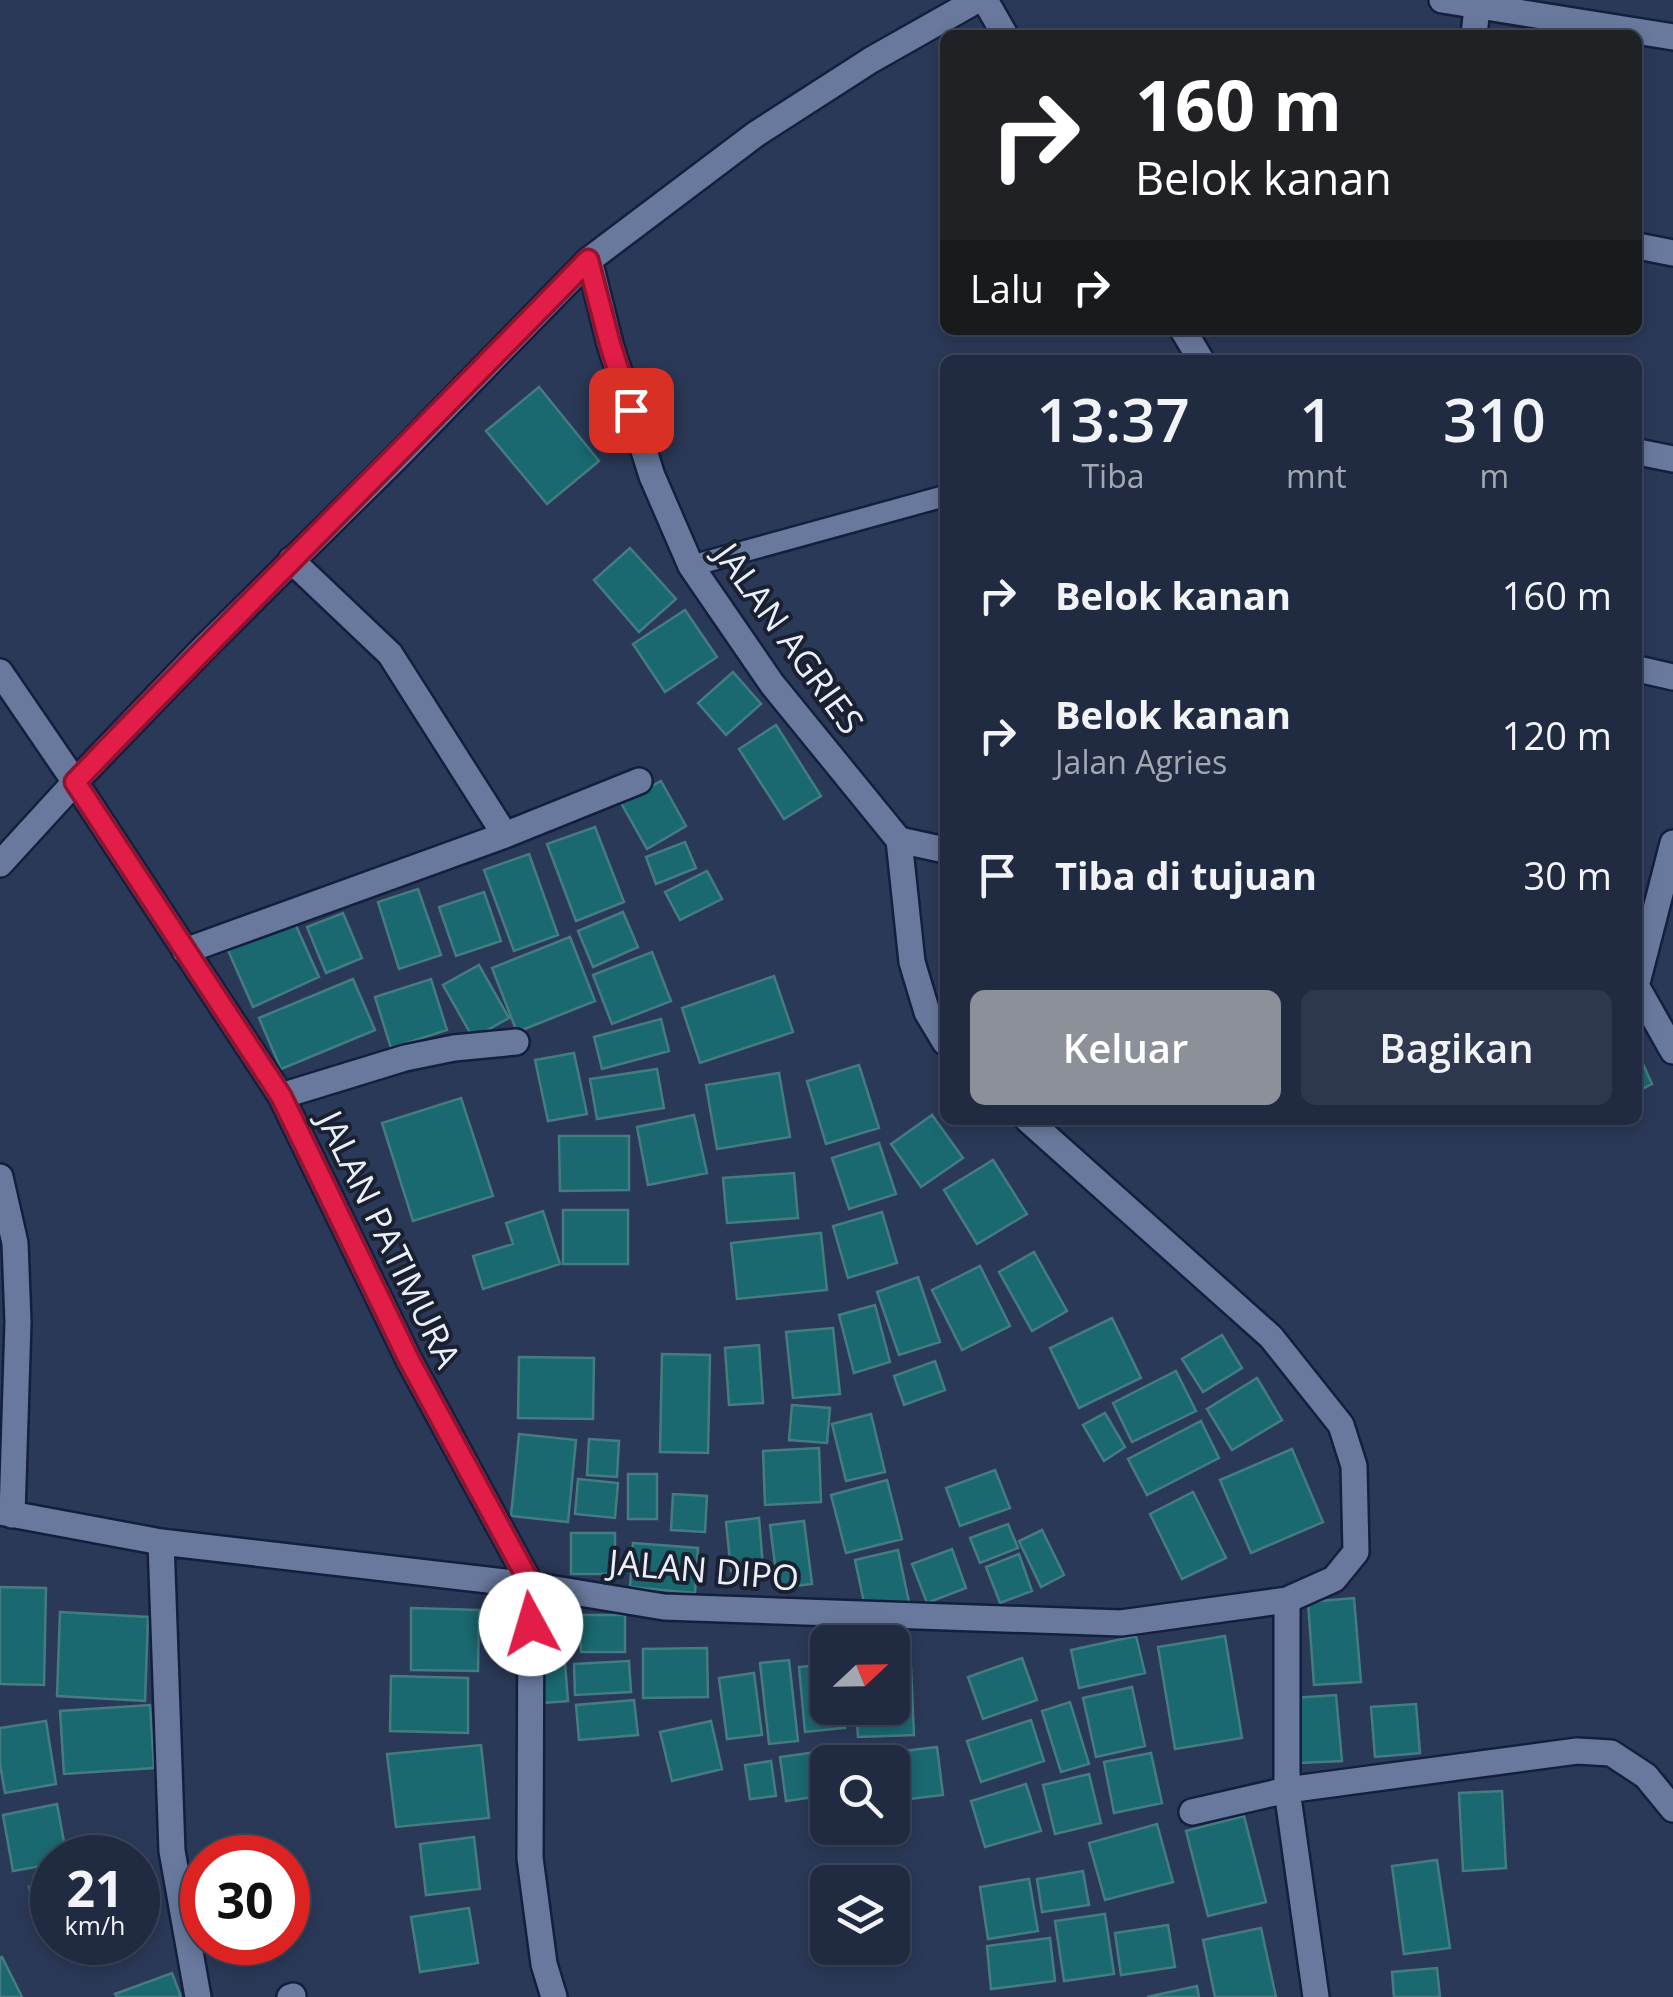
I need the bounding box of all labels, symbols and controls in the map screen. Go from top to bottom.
text: 160 m [1135,56,1342,152]
icon: right [970,70,1100,200]
text: Belok kanan [1135,147,1392,208]
icon: right [1064,260,1119,315]
text: Lalu [970,262,1044,314]
pin [589,368,674,453]
text: 13:37 [1036,378,1190,460]
text: 1 [1299,378,1334,460]
text: 310 [1443,378,1546,460]
icon: arrive [604,383,659,438]
text: Tiba [1081,454,1145,497]
text: mnt [1286,454,1347,497]
text: m [1480,454,1509,497]
street label: JALAN AGRIES [703,531,875,743]
icon: right [970,568,1025,623]
text: Belok kanan [1055,569,1291,621]
text: 160 m [1502,569,1612,621]
text: Belok kanan [1055,688,1291,740]
icon: right [970,708,1025,763]
text: 120 m [1502,709,1612,761]
text: Jalan Agries [1055,740,1227,783]
icon: arrive [970,848,1025,903]
text: Tiba di tujuan [1055,849,1317,901]
text: 30 m [1523,849,1612,901]
button: Keluar [970,990,1281,1105]
button: Bagikan [1301,990,1612,1105]
street label: JALAN PATIMURA [306,1100,473,1376]
street label: JALAN DIPO [604,1537,801,1601]
position arrow [479,1572,583,1676]
north arrow [810,1625,910,1725]
map controls [810,1625,910,1965]
button: search [810,1745,910,1845]
speed limit sign: 30 [180,1835,310,1965]
text: 21 [66,1854,124,1922]
button: layers [810,1865,910,1965]
text: km/h [65,1908,125,1942]

